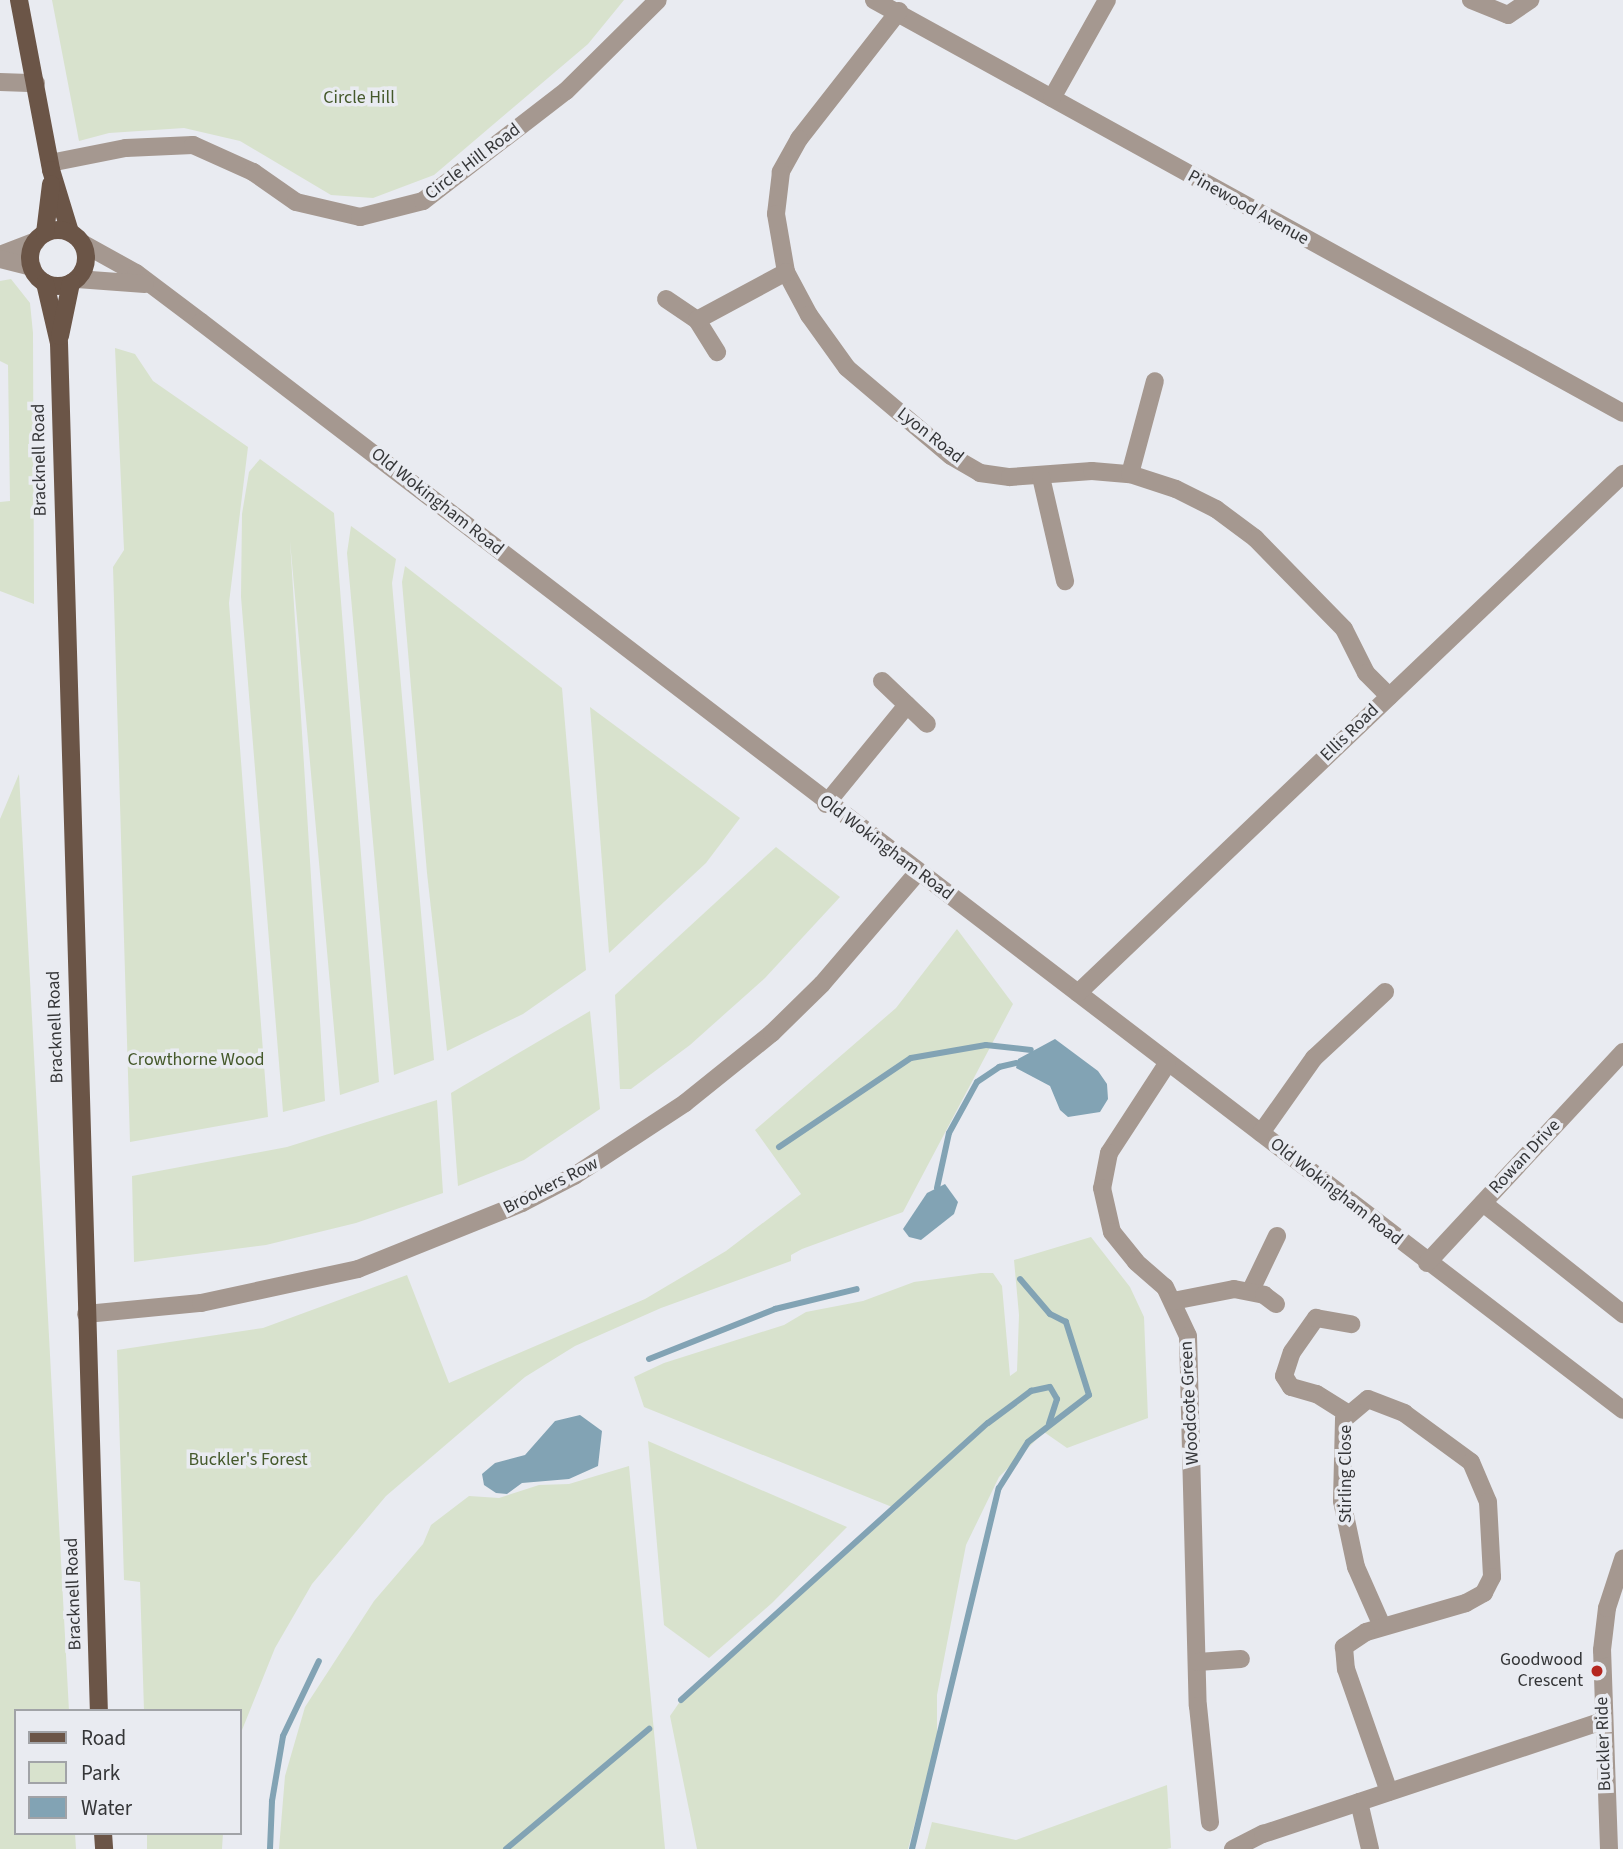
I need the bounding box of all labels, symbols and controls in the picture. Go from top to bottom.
park label: Circle Hill [323,87,395,109]
street label: Circle Hill Road [421,119,525,205]
street label: Pinewood Avenue [1184,166,1312,250]
street label: Bracknell Road [28,403,52,517]
street label: Lyon Road [893,403,967,469]
street label: Old Wokingham Road [366,444,508,560]
street label: Ellis Road [1316,700,1384,766]
street label: Old Wokingham Road [815,791,957,905]
street label: Bracknell Road [43,970,69,1084]
park label: Crowthorne Wood [128,1049,264,1071]
street label: Rowan Drive [1485,1115,1565,1199]
street label: Old Wokingham Road [1265,1134,1407,1250]
street label: Brookers Row [500,1153,602,1219]
street label: Woodcote Green [1176,1340,1204,1466]
street label: Stirling Close [1335,1425,1357,1523]
park label: Buckler's Forest [188,1449,308,1471]
street label: Bracknell Road [61,1537,87,1651]
place label: Goodwood Crescent [1500,1650,1583,1692]
marker: Goodwood Crescent [1589,1663,1605,1679]
street label: Buckler Ride [1592,1696,1616,1792]
legend [14,1709,242,1835]
text: Road [81,1723,126,1753]
text: Park [81,1758,120,1788]
text: Water [81,1793,132,1823]

